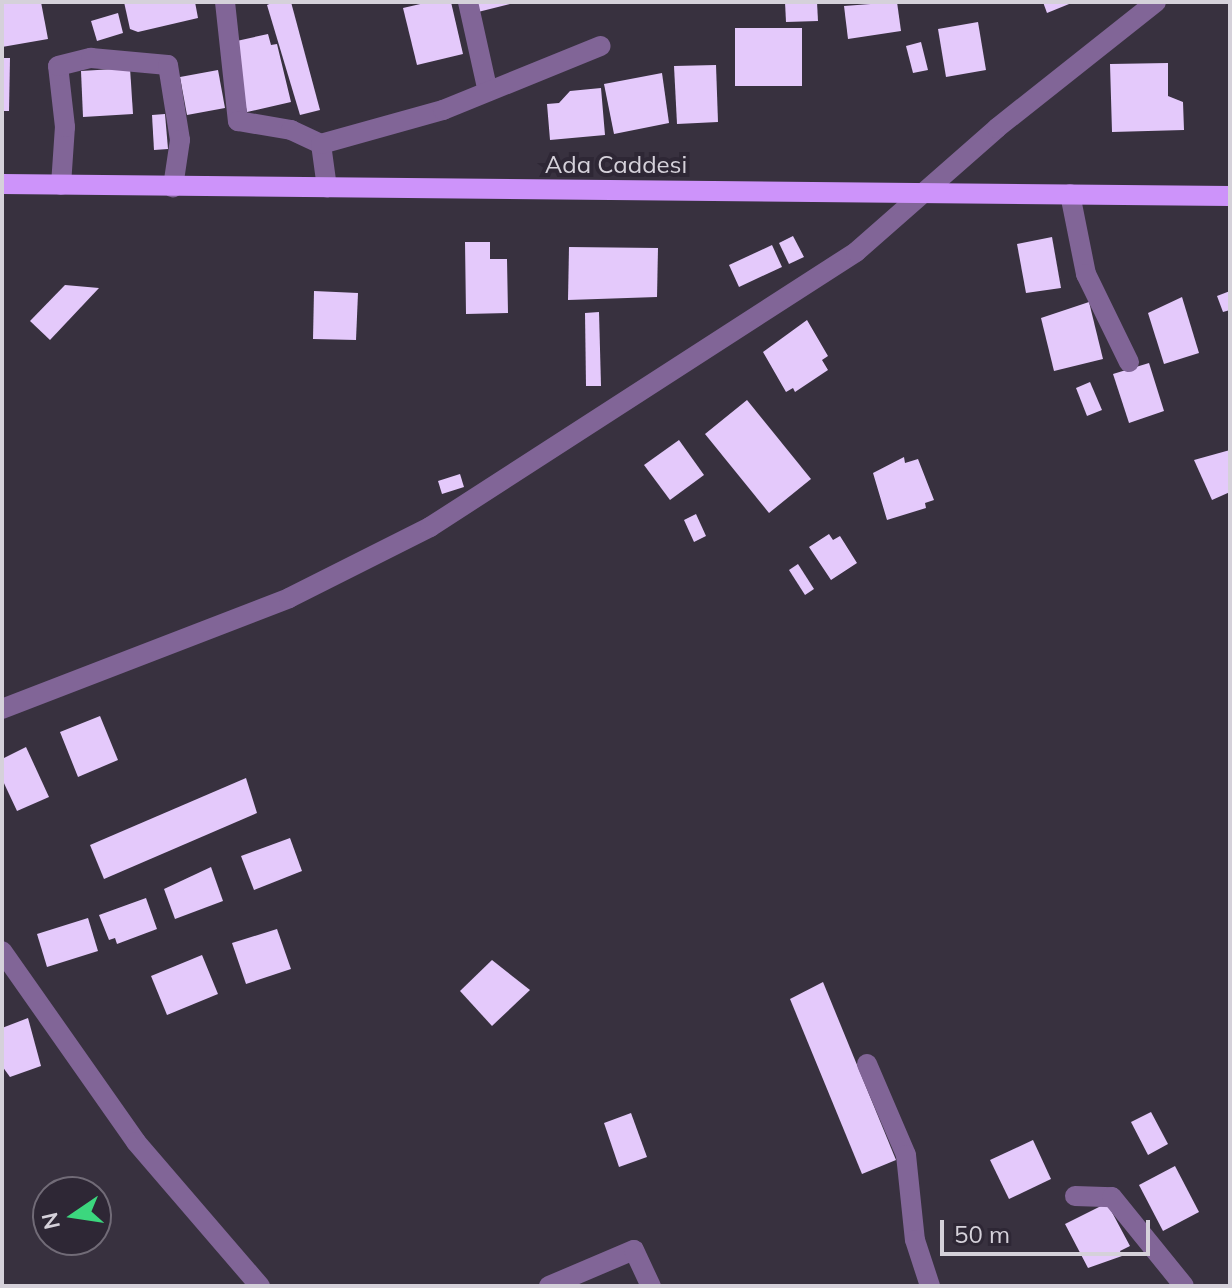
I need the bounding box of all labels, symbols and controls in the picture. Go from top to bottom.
street label: Ada Caddesi [545,151,687,179]
north arrow [32,1176,112,1256]
scale bar [944,1204,1154,1254]
text: N [35,1210,66,1232]
text: 50 m [954,1219,1010,1249]

